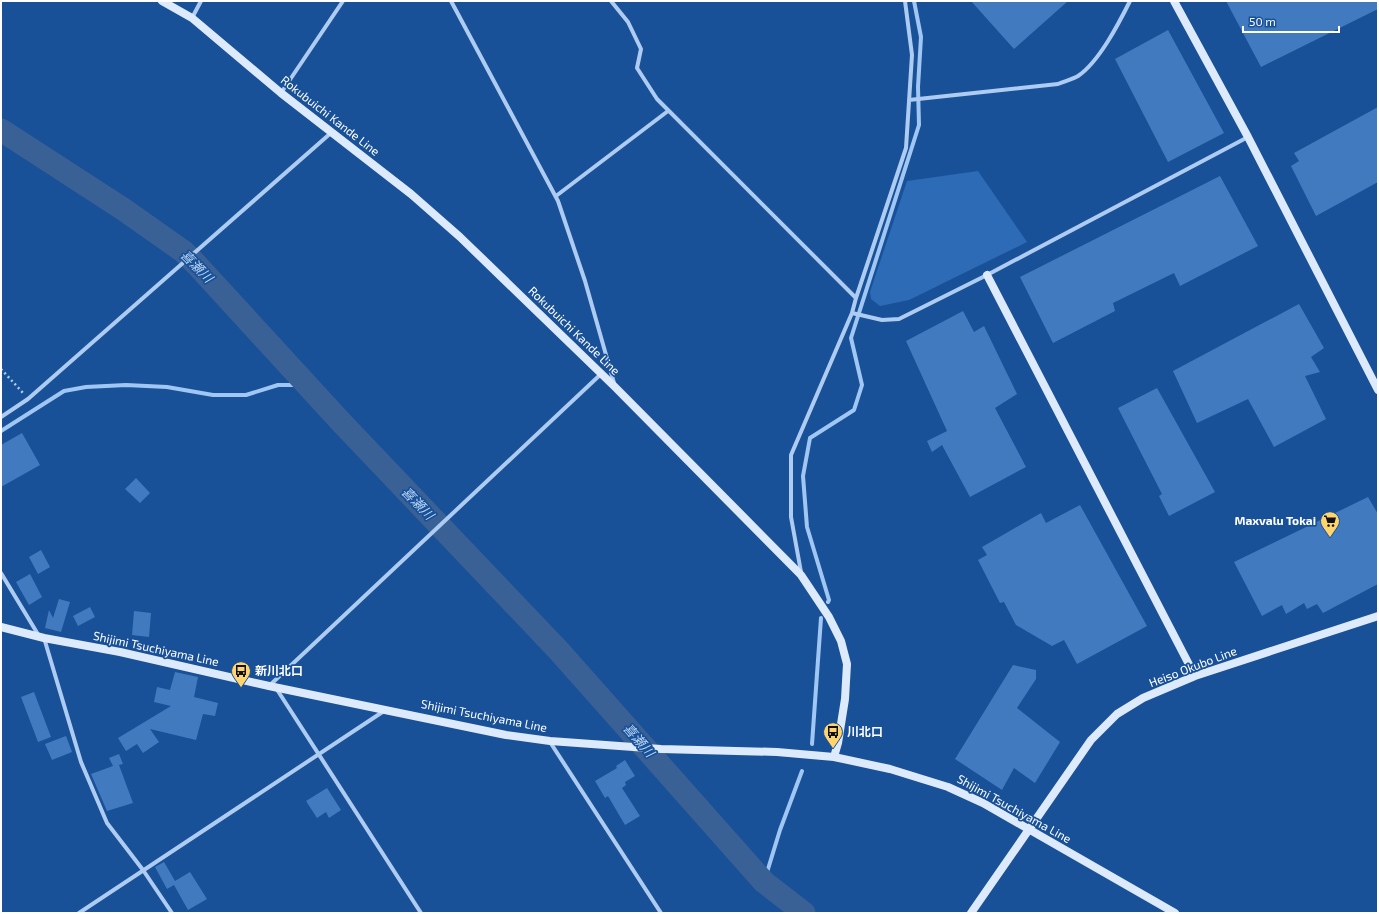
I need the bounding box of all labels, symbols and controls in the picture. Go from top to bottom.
scale bar [1243,8,1339,34]
text: 50 m [1249,14,1276,28]
street label: Rokubuichi Kande Line [278,72,383,158]
water label: 喜瀬川 [178,247,218,287]
street label: Rokubuichi Kande Line [526,283,623,378]
water label: 喜瀬川 [399,483,439,524]
supermarket icon: Maxvalu Tokai [1319,510,1341,538]
place label: Maxvalu Tokai [1234,513,1316,527]
street label: Shijimi Tsuchiyama Line [92,628,220,669]
street label: Heiso Okubo Line [1147,643,1239,689]
bus stop icon: 新川北口 [230,660,252,688]
place label: 新川北口 [255,663,303,677]
street label: Shijimi Tsuchiyama Line [420,696,548,735]
water label: 喜瀬川 [620,720,659,761]
bus stop icon: 川北口 [822,721,844,749]
place label: 川北口 [847,724,883,738]
street label: Shijimi Tsuchiyama Line [955,771,1074,846]

